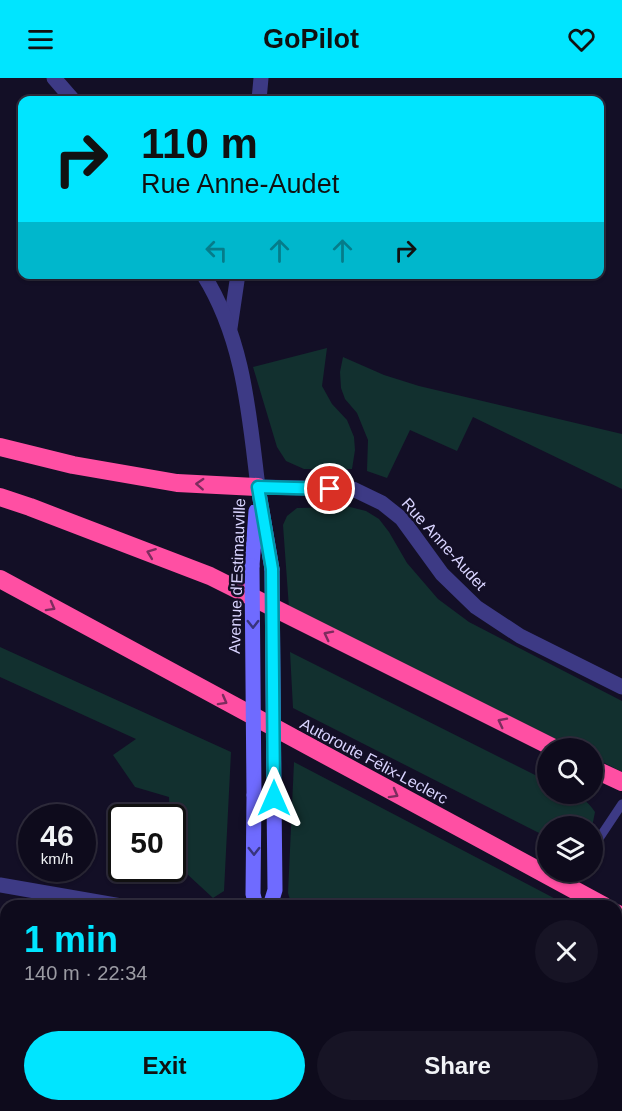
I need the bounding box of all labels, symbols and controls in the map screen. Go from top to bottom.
icon: menu [24,23,57,56]
icon: heart [565,23,598,56]
text: GoPilot [263,24,359,54]
icon: right [42,120,120,198]
text: 110 m [141,120,258,167]
text: Rue Anne-Audet [141,169,339,199]
icon: left [200,234,233,267]
icon: ahead [263,234,296,267]
icon: ahead [326,234,359,267]
icon: right [389,234,422,267]
pin [304,463,355,514]
icon: arrive [313,472,346,505]
one-way arrow [195,478,204,491]
street label: Rue Anne-Audet [398,495,490,594]
street label: Avenue d'Estimauville [226,498,248,654]
one-way arrow [146,548,157,560]
one-way arrow [45,600,56,611]
one-way arrow [247,620,259,629]
one-way arrow [323,631,334,642]
one-way arrow [217,693,227,705]
street label: Autoroute Félix-Leclerc [297,715,451,807]
one-way arrow [497,718,508,730]
map controls [537,738,603,882]
button: search [537,738,603,804]
position arrow [242,766,306,830]
one-way arrow [388,787,398,798]
speed limit sign: 50 [108,804,186,882]
button: layers [537,816,603,882]
text: 46 [40,819,74,852]
one-way arrow [248,846,260,855]
text: km/h [41,850,73,867]
text: 1 min [24,919,118,960]
button: close [535,920,598,983]
text: 140 m · 22:34 [24,962,147,984]
button: Exit [24,1031,305,1100]
button: Share [317,1031,598,1100]

